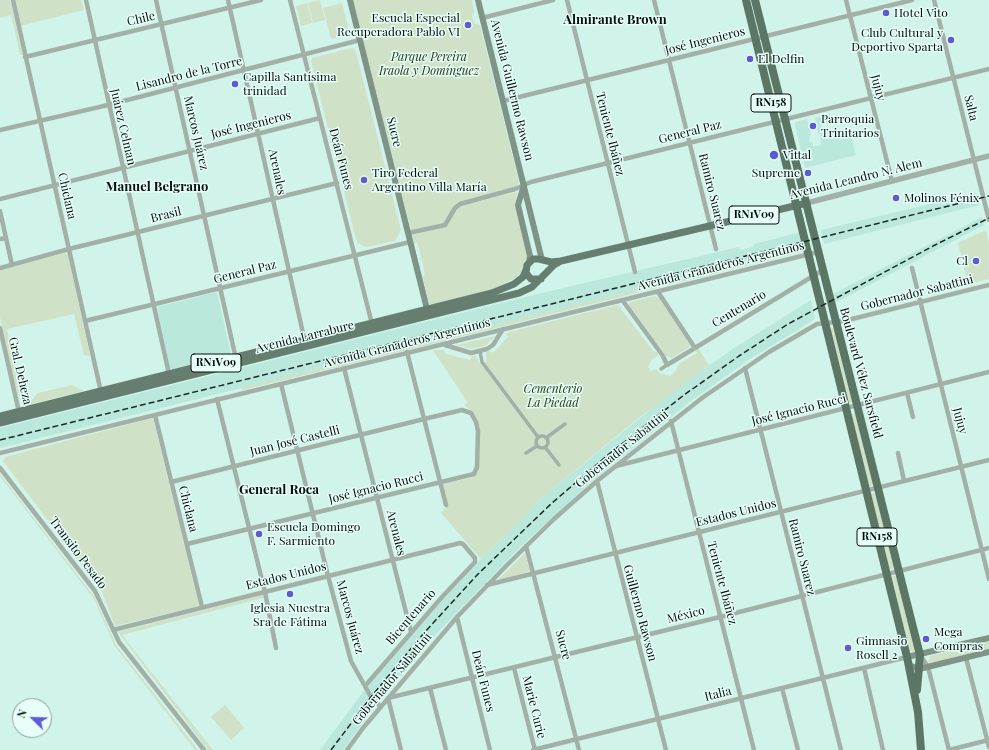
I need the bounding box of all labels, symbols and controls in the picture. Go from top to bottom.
place label: Hotel Vito [894,6,948,20]
marker: Hotel Vito [881,8,891,18]
street label: Chile [126,9,156,29]
place label: Escuela Especial Recuperadora Pablo VI [337,11,460,39]
district label: Almirante Brown [563,12,667,28]
street label: Avenida Guillermo Rawson [487,18,537,162]
marker: Escuela Especial Recuperadora Pablo VI [463,20,473,30]
street label: José Ingenieros [664,24,746,58]
place label: Club Cultural y Deportivo Sparta [851,26,943,54]
marker: Club Cultural y Deportivo Sparta [946,35,956,45]
park label: Parque Pereira Iraola y Domínguez [379,50,479,78]
place label: El Delfin [758,52,805,66]
street label: Lisandro de la Torre [134,54,244,94]
marker: El Delfin [745,54,755,64]
place label: Capilla Santísima trinidad [243,70,336,98]
street label: Jujuy [868,73,888,103]
marker: Capilla Santísima trinidad [230,79,240,89]
street label: Juárez Celman [107,87,139,167]
street label: Teniente Ibáñez [593,91,627,177]
street label: Marcos Juárez [180,94,212,172]
road number: RN158 [751,94,791,112]
street label: Salta [961,94,981,122]
street label: José Ingenieros [210,108,292,142]
place label: Parroquia Trinitarios [821,112,879,140]
street label: Sucre [383,115,405,149]
street label: General Paz [657,117,723,147]
marker: Parroquia Trinitarios [808,121,818,131]
street label: Deán Funes [326,127,356,191]
street label: Arenales [265,148,289,196]
place label: Vittal [783,148,811,162]
marker: Vittal [768,149,780,161]
street label: Ramiro Suarez [695,152,729,232]
street label: Avenida Leandro N. Alem [788,156,924,202]
place label: Tiro Federal Argentino Villa María [372,166,487,194]
place label: Supreme [752,166,800,180]
marker: Supreme [803,168,813,178]
street label: Chiclana [55,171,79,221]
marker: Tiro Federal Argentino Villa María [359,175,369,185]
district label: Manuel Belgrano [106,179,208,195]
place label: Molinos Fénix [904,191,979,205]
marker: Molinos Fénix [891,193,901,203]
street label: Brasil [149,204,183,226]
road number: RN1V09 [729,206,779,224]
street label: Avenida Granaderos Argentinos [636,238,806,294]
place label: Cl [956,254,968,268]
marker: Cl [971,256,981,266]
street label: General Paz [212,257,278,287]
street label: Gobernador Sabattini [859,272,975,314]
street label: Centenario [709,287,769,331]
street label: Boulevard Vélez Sarsfield [837,306,885,440]
street label: Avenida Granaderos Argentinos [322,315,492,371]
street label: Avenida Larrabure [254,318,356,356]
street label: Gral. Deheza [5,336,35,406]
road number: RN1V09 [191,354,241,372]
park label: Cementerio La Piedad [524,382,582,410]
street label: José Ignacio Rucci [750,391,848,429]
street label: Jujuy [950,406,970,436]
street label: Gobernador Sabattini [573,407,671,491]
street label: Juan José Castelli [249,423,341,459]
street label: José Ignacio Rucci [327,469,425,507]
district label: General Roca [239,482,319,498]
street label: Chiclana [175,484,201,534]
street label: Estados Unidos [694,496,778,530]
street label: Arenales [383,509,409,557]
street label: Transito Pesado [46,514,110,592]
street label: Ramiro Suarez [785,517,819,597]
place label: Escuela Domingo F. Sarmiento [267,520,360,548]
road number: RN158 [857,528,897,546]
marker: Escuela Domingo F. Sarmiento [254,529,264,539]
street label: Teniente Ibáñez [704,540,740,626]
street label: Estados Unidos [244,559,328,593]
street label: Guillermo Rawson [620,563,660,663]
street label: Marcos Juárez [333,579,367,655]
street label: Bicentenario [383,586,439,648]
marker: Iglesia Nuestra Sra de Fátima [285,589,295,599]
place label: Iglesia Nuestra Sra de Fátima [250,601,330,629]
street label: México [666,603,706,627]
place label: Mega Compras [934,625,983,653]
street label: Sucre [552,628,574,662]
street label: Gobernador Sabattini [349,630,435,728]
place label: Gimnasio Rosell 2 [856,634,907,662]
marker: Mega Compras [921,634,931,644]
marker: Gimnasio Rosell 2 [843,643,853,653]
street label: Deán Funes [468,649,498,713]
street label: Marie Curie [519,674,549,740]
street label: Italia [703,684,733,704]
north arrow [12,698,52,738]
text: N [13,707,30,720]

